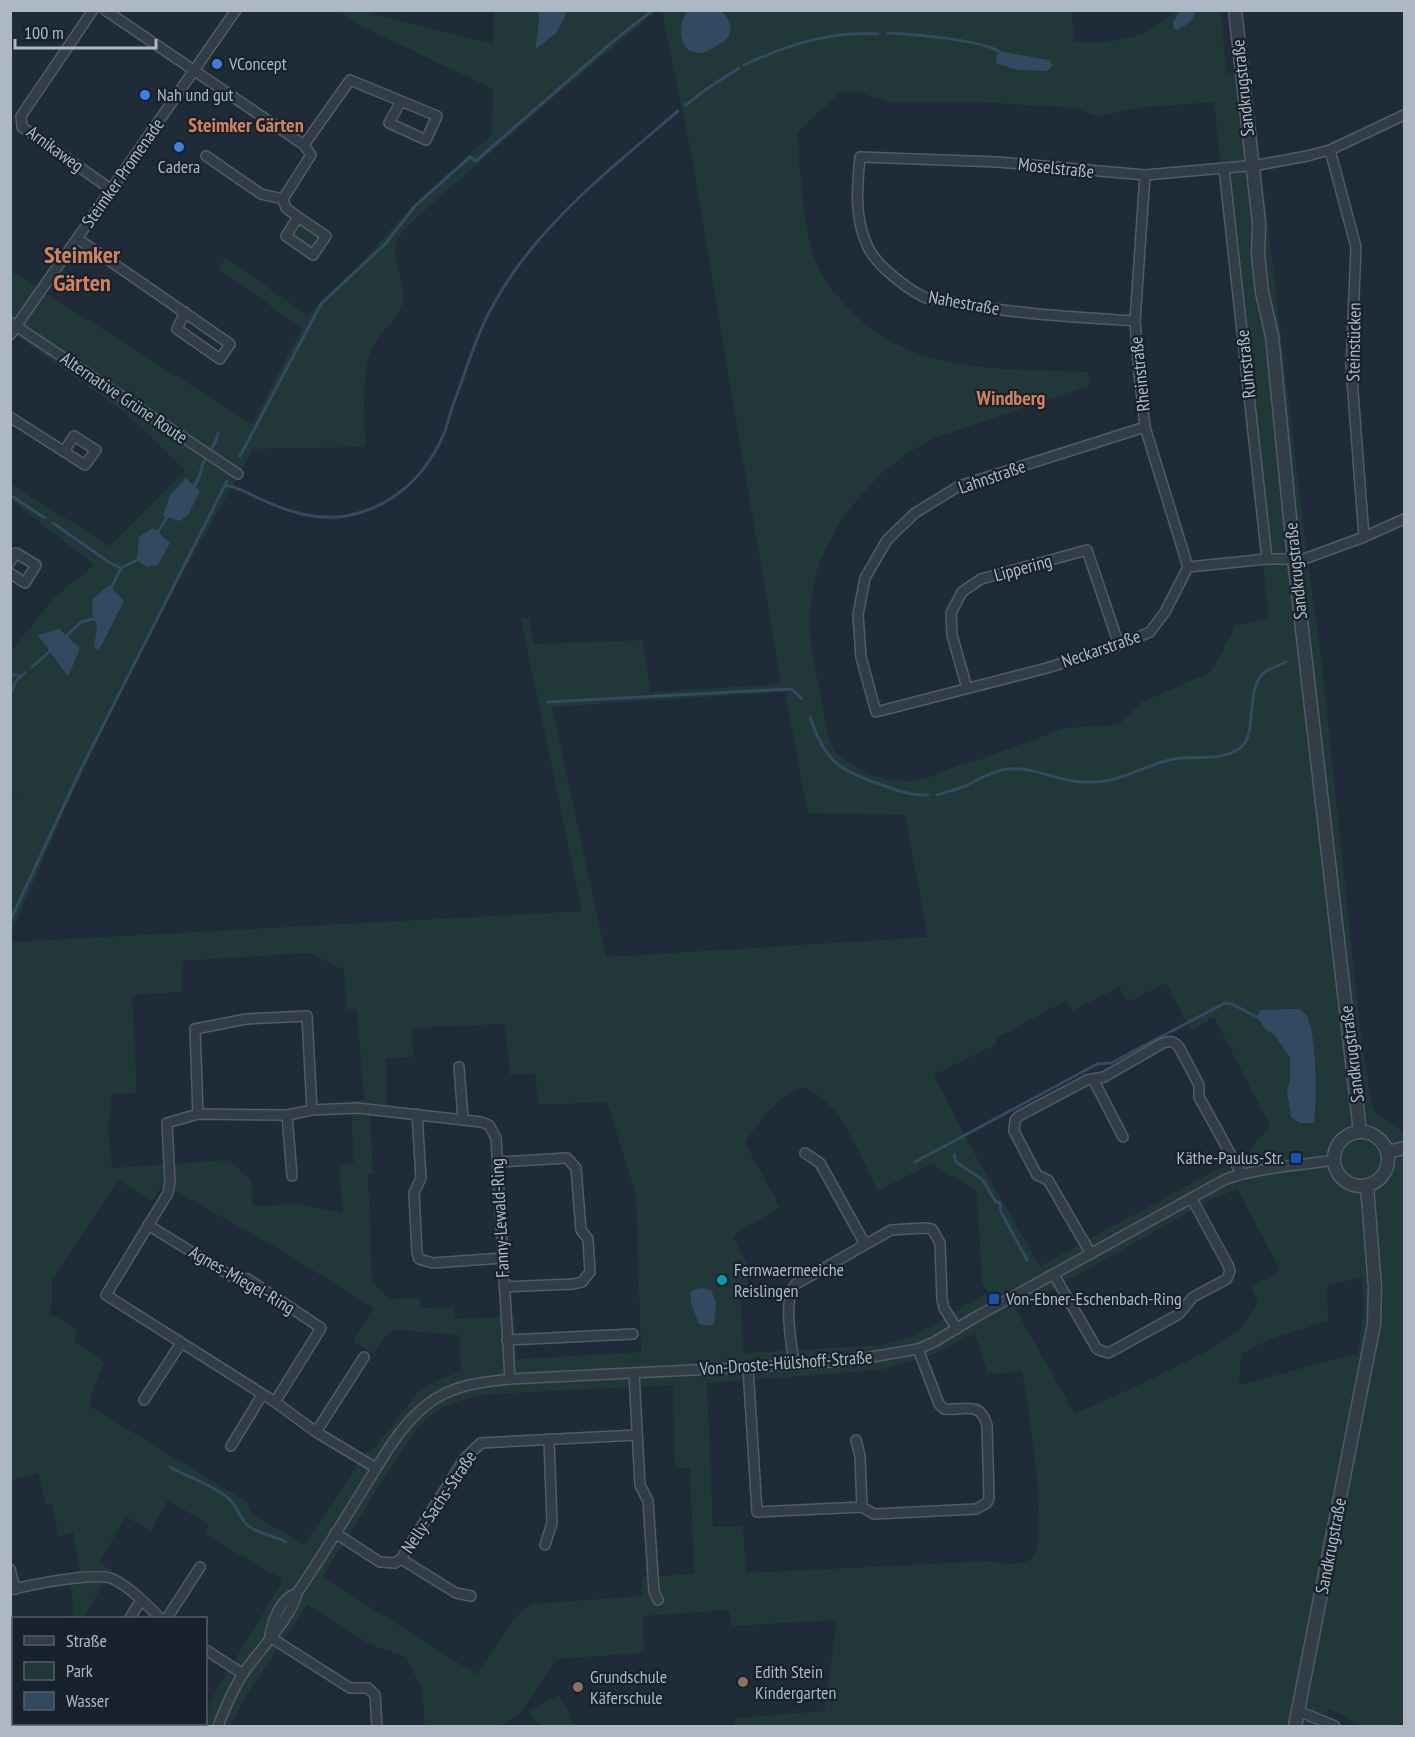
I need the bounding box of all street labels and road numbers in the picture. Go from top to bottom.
street label: Sandkrugstraße [1226,38,1259,138]
street label: Steimker Promenade [76,114,169,232]
street label: Arnikaweg [22,120,88,177]
street label: Moselstraße [1017,152,1095,183]
street label: Nahestraße [927,285,1001,320]
street label: Steinstücken [1341,302,1366,382]
street label: Ruhrstraße [1230,329,1261,399]
street label: Rheinstraße [1124,335,1155,413]
street label: Alternative Grüne Route [56,347,192,449]
street label: Lahnstraße [955,454,1028,499]
street label: Sandkrugstraße [1279,521,1312,621]
street label: Lippering [991,549,1054,586]
street label: Neckarstraße [1058,624,1143,673]
street label: Sandkrugstraße [1334,1004,1369,1104]
street label: Fanny-Lewald-Ring [485,1158,514,1278]
street label: Agnes-Miegel-Ring [185,1240,299,1319]
street label: Von-Droste-Hülshoff-Straße [698,1345,873,1380]
street label: Nelly-Sachs-Straße [396,1446,481,1558]
street label: Sandkrugstraße [1310,1496,1351,1596]

